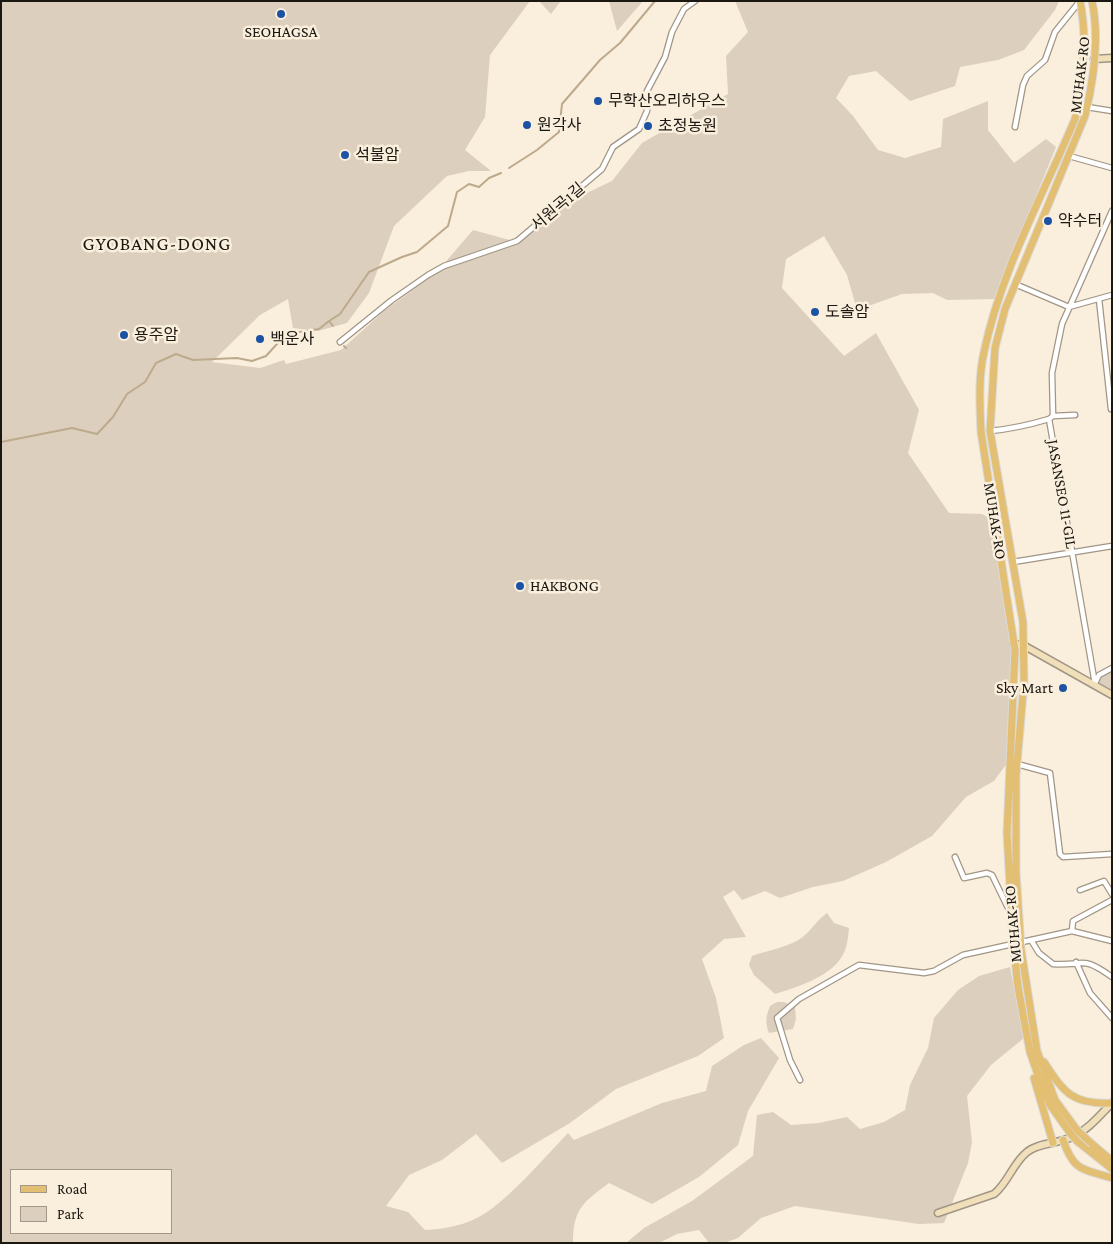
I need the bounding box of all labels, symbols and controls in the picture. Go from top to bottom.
marker: SEOHAGSA [275,8,287,20]
place label: SEOHAGSA [244,22,318,42]
street label: MUHAK-RO [1066,35,1094,115]
place label: 무학산오리하우스 [608,91,726,111]
marker: 무학산오리하우스 [592,95,604,107]
place label: 원각사 [537,115,581,135]
place label: 초정농원 [658,116,717,136]
marker: 원각사 [521,119,533,131]
marker: 초정농원 [642,120,654,132]
place label: 석불암 [355,145,399,165]
marker: 석불암 [339,149,351,161]
street label: 서원곡1길 [527,179,589,235]
place label: 약수터 [1058,211,1102,231]
marker: 약수터 [1042,215,1054,227]
district label: GYOBANG-DONG [81,233,233,255]
place label: 도솔암 [825,302,869,322]
marker: 도솔암 [809,306,821,318]
place label: 용주암 [134,325,178,345]
marker: 용주암 [118,329,130,341]
place label: 백운사 [270,329,314,349]
marker: 백운사 [254,333,266,345]
street label: JASANSEO 11-GIL [1043,438,1081,550]
street label: MUHAK-RO [979,481,1011,561]
place label: HAKBONG [530,576,599,596]
marker: HAKBONG [514,580,526,592]
place label: Sky Mart [996,678,1053,698]
marker: Sky Mart [1057,682,1069,694]
street label: MUHAK-RO [1000,885,1026,963]
legend [10,1169,172,1234]
text: Road [57,1181,87,1197]
text: Park [57,1206,84,1222]

